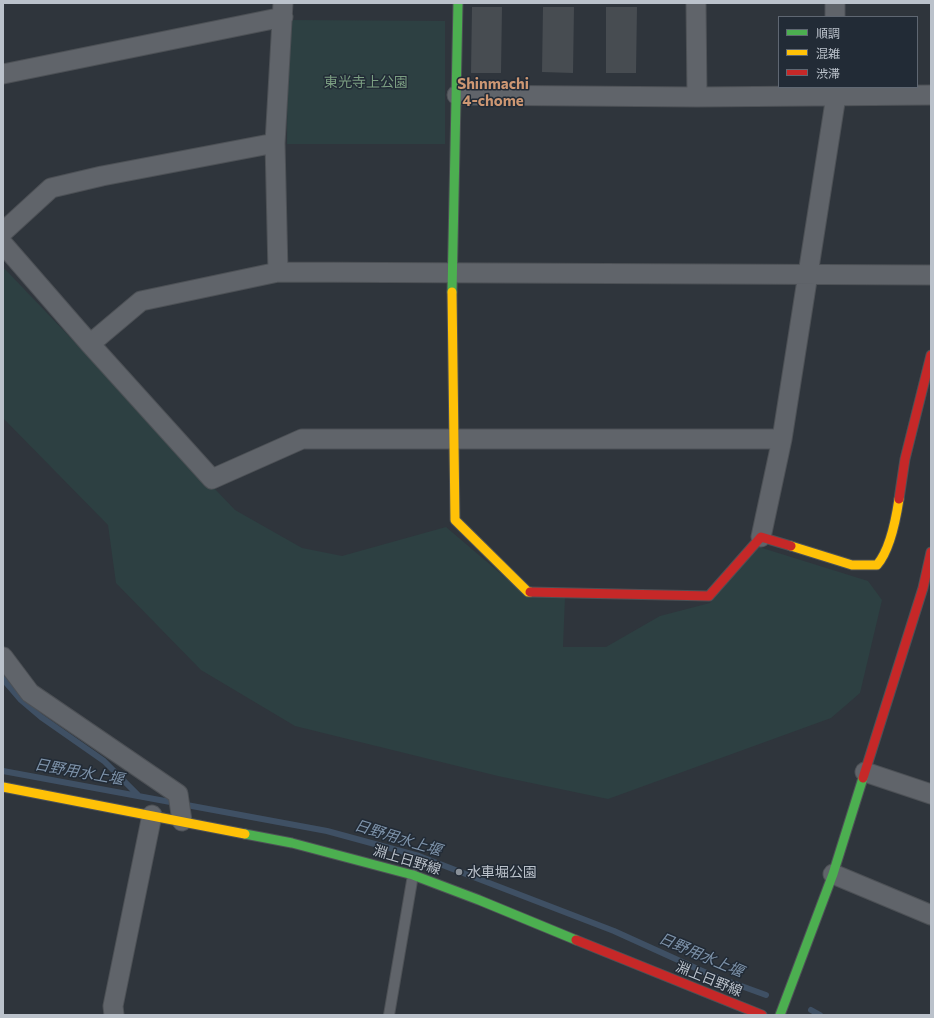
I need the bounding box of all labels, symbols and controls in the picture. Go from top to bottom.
legend [778,16,918,88]
text: 順調 [816,26,840,40]
text: 混雑 [816,46,840,60]
text: 渋滞 [816,66,840,80]
park label: 東光寺上公園 [324,74,408,90]
district label: Shinmachi 4-chome [457,75,529,110]
water label: 日野用水上堰 [33,755,125,789]
water label: 日野用水上堰 [352,816,444,860]
street label: 淵上日野線 [371,842,443,878]
place label: 水車堀公園 [467,864,537,880]
marker: 水車堀公園 [454,867,464,877]
water label: 日野用水上堰 [656,929,746,981]
street label: 淵上日野線 [673,958,745,1000]

